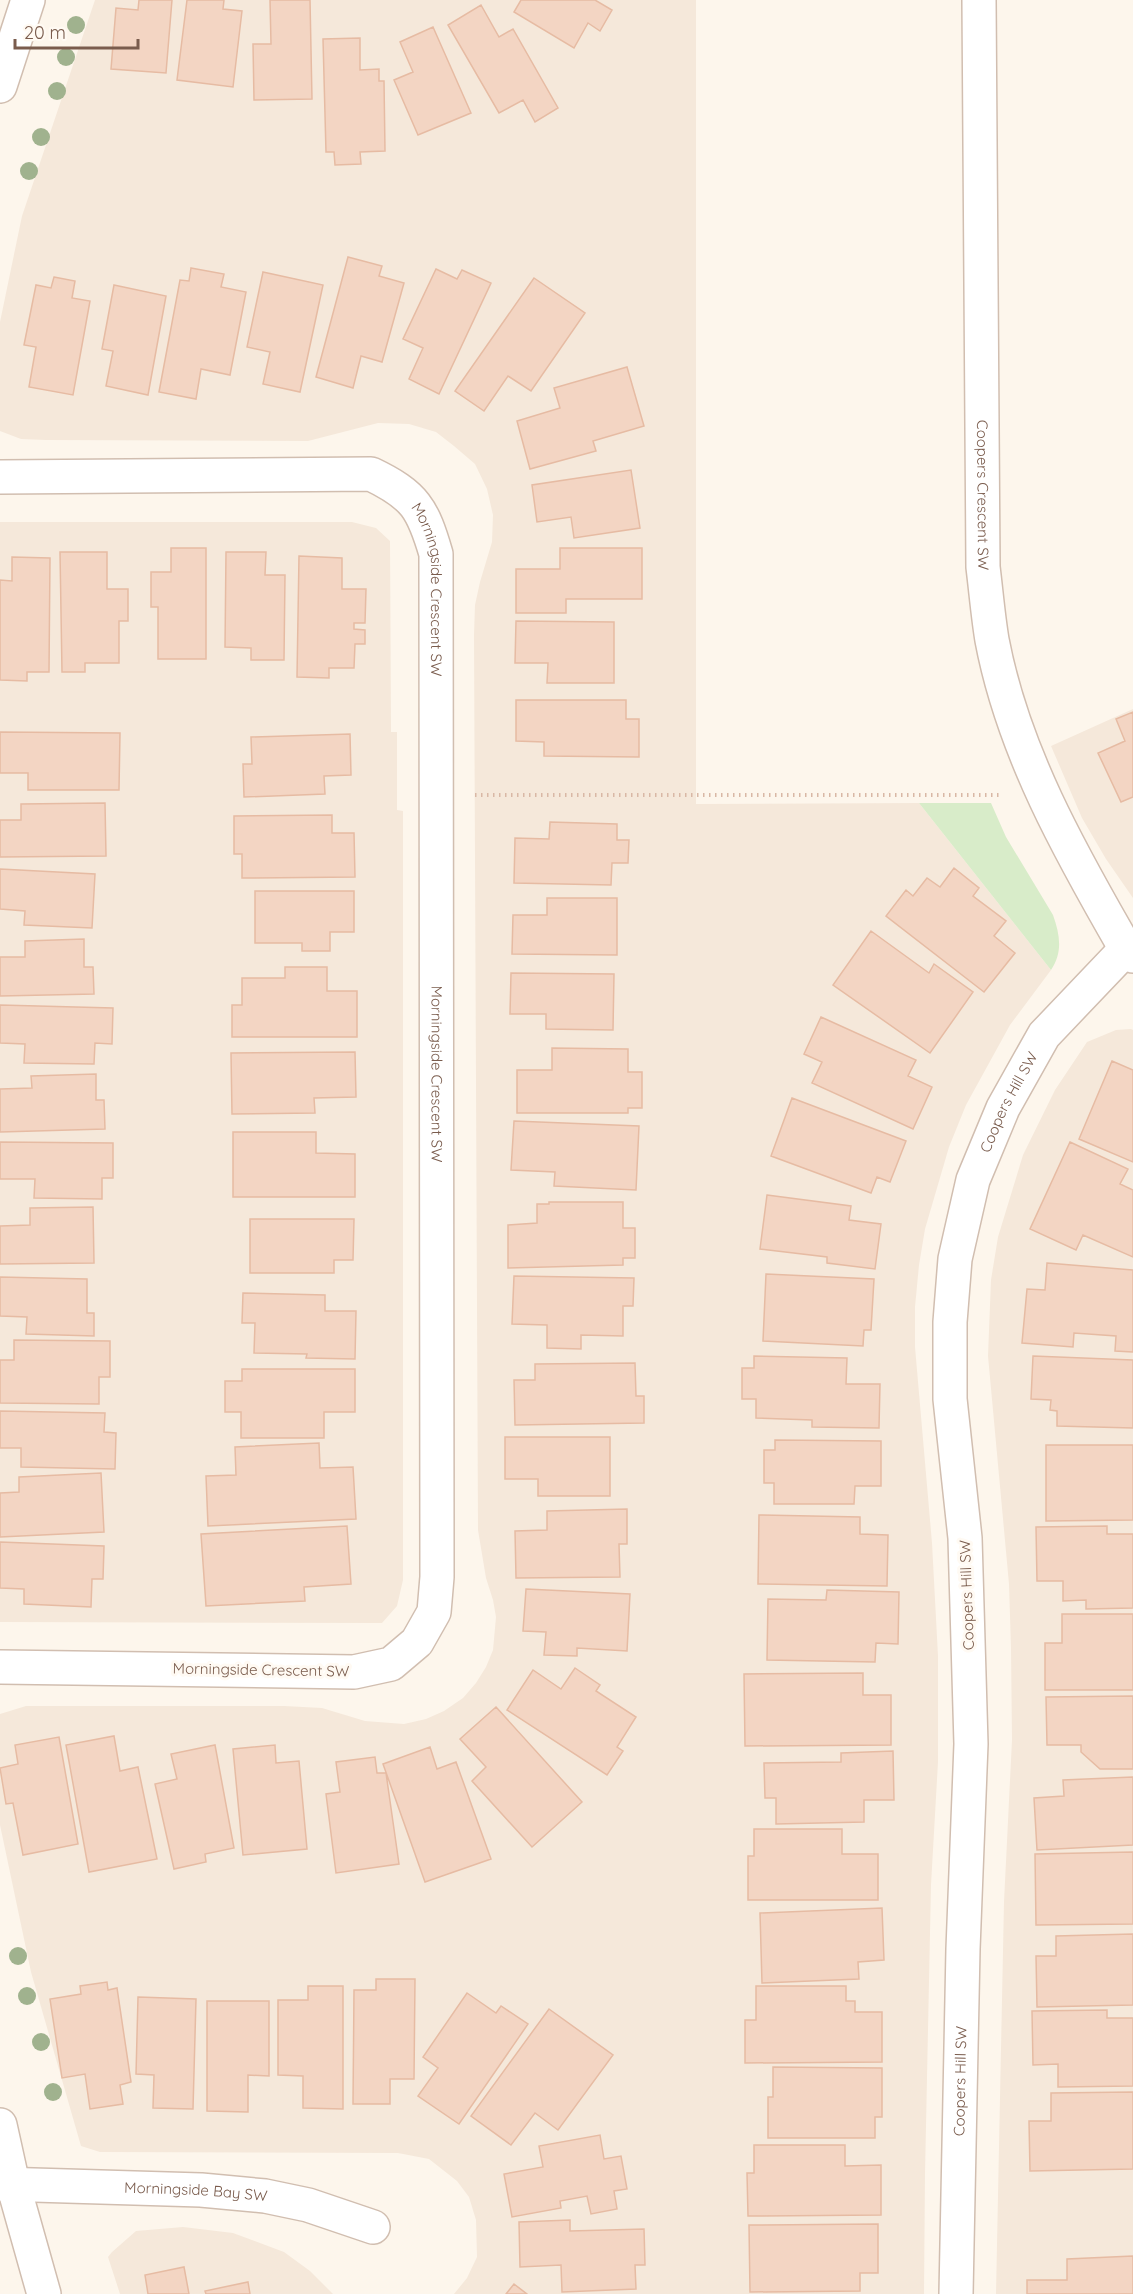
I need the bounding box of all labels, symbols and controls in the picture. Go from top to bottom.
scale bar [15,12,138,50]
text: 20 m [24,21,66,44]
street label: Coopers Crescent SW [973,420,993,571]
street label: Morningside Crescent SW [407,499,446,677]
street label: Morningside Crescent SW [427,986,447,1163]
street label: Coopers Hill SW [975,1048,1042,1155]
street label: Coopers Hill SW [955,1539,978,1650]
street label: Morningside Crescent SW [173,1658,350,1681]
street label: Coopers Hill SW [949,2025,970,2136]
street label: Morningside Bay SW [124,2178,269,2205]

